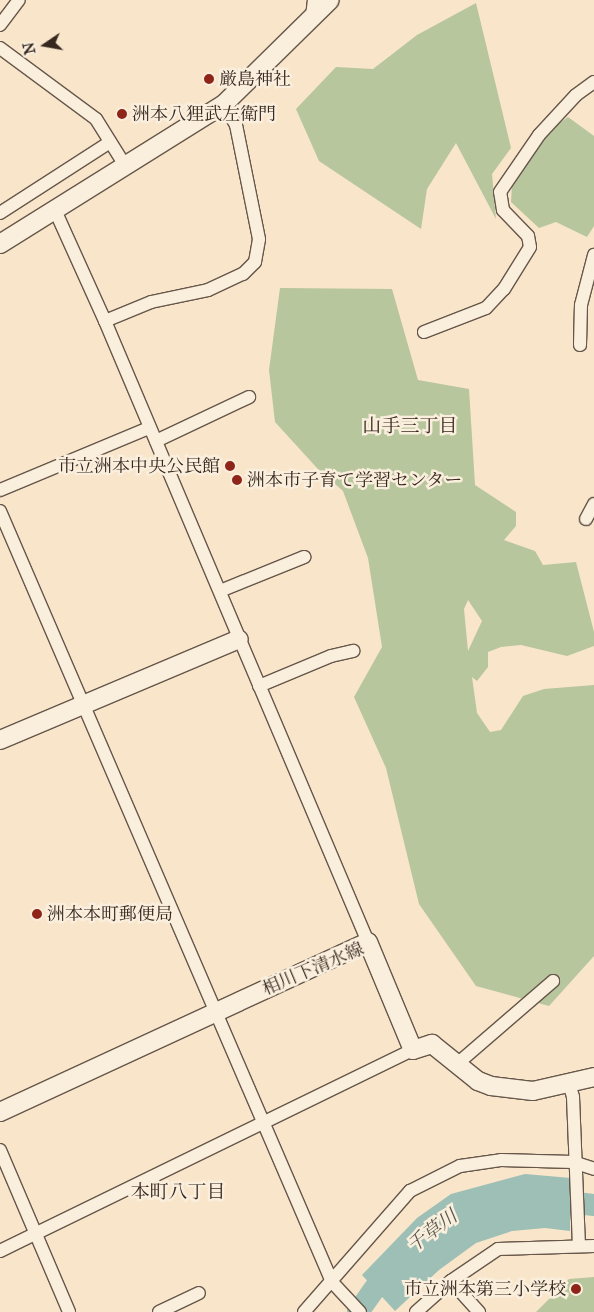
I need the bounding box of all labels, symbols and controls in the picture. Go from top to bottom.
north arrow [20,20,70,70]
text: N [20,41,39,56]
place label: 厳島神社 [219,68,291,90]
marker: 厳島神社 [203,73,215,85]
place label: 洲本八狸武左衛門 [132,103,276,125]
marker: 洲本八狸武左衛門 [116,108,128,120]
district label: 山手三丁目 [363,415,457,437]
place label: 市立洲本中央公民館 [58,455,220,477]
marker: 市立洲本中央公民館 [224,460,236,472]
place label: 洲本市子育て学習センター [247,469,463,491]
marker: 洲本市子育て学習センター [231,474,243,486]
place label: 洲本本町郵便局 [47,903,173,925]
marker: 洲本本町郵便局 [31,908,43,920]
street label: 相川下清水線 [259,938,367,1000]
district label: 本町八丁目 [131,1181,225,1203]
water label: 千草川 [402,1205,462,1257]
place label: 市立洲本第三小学校 [404,1278,566,1300]
marker: 市立洲本第三小学校 [570,1283,582,1295]

